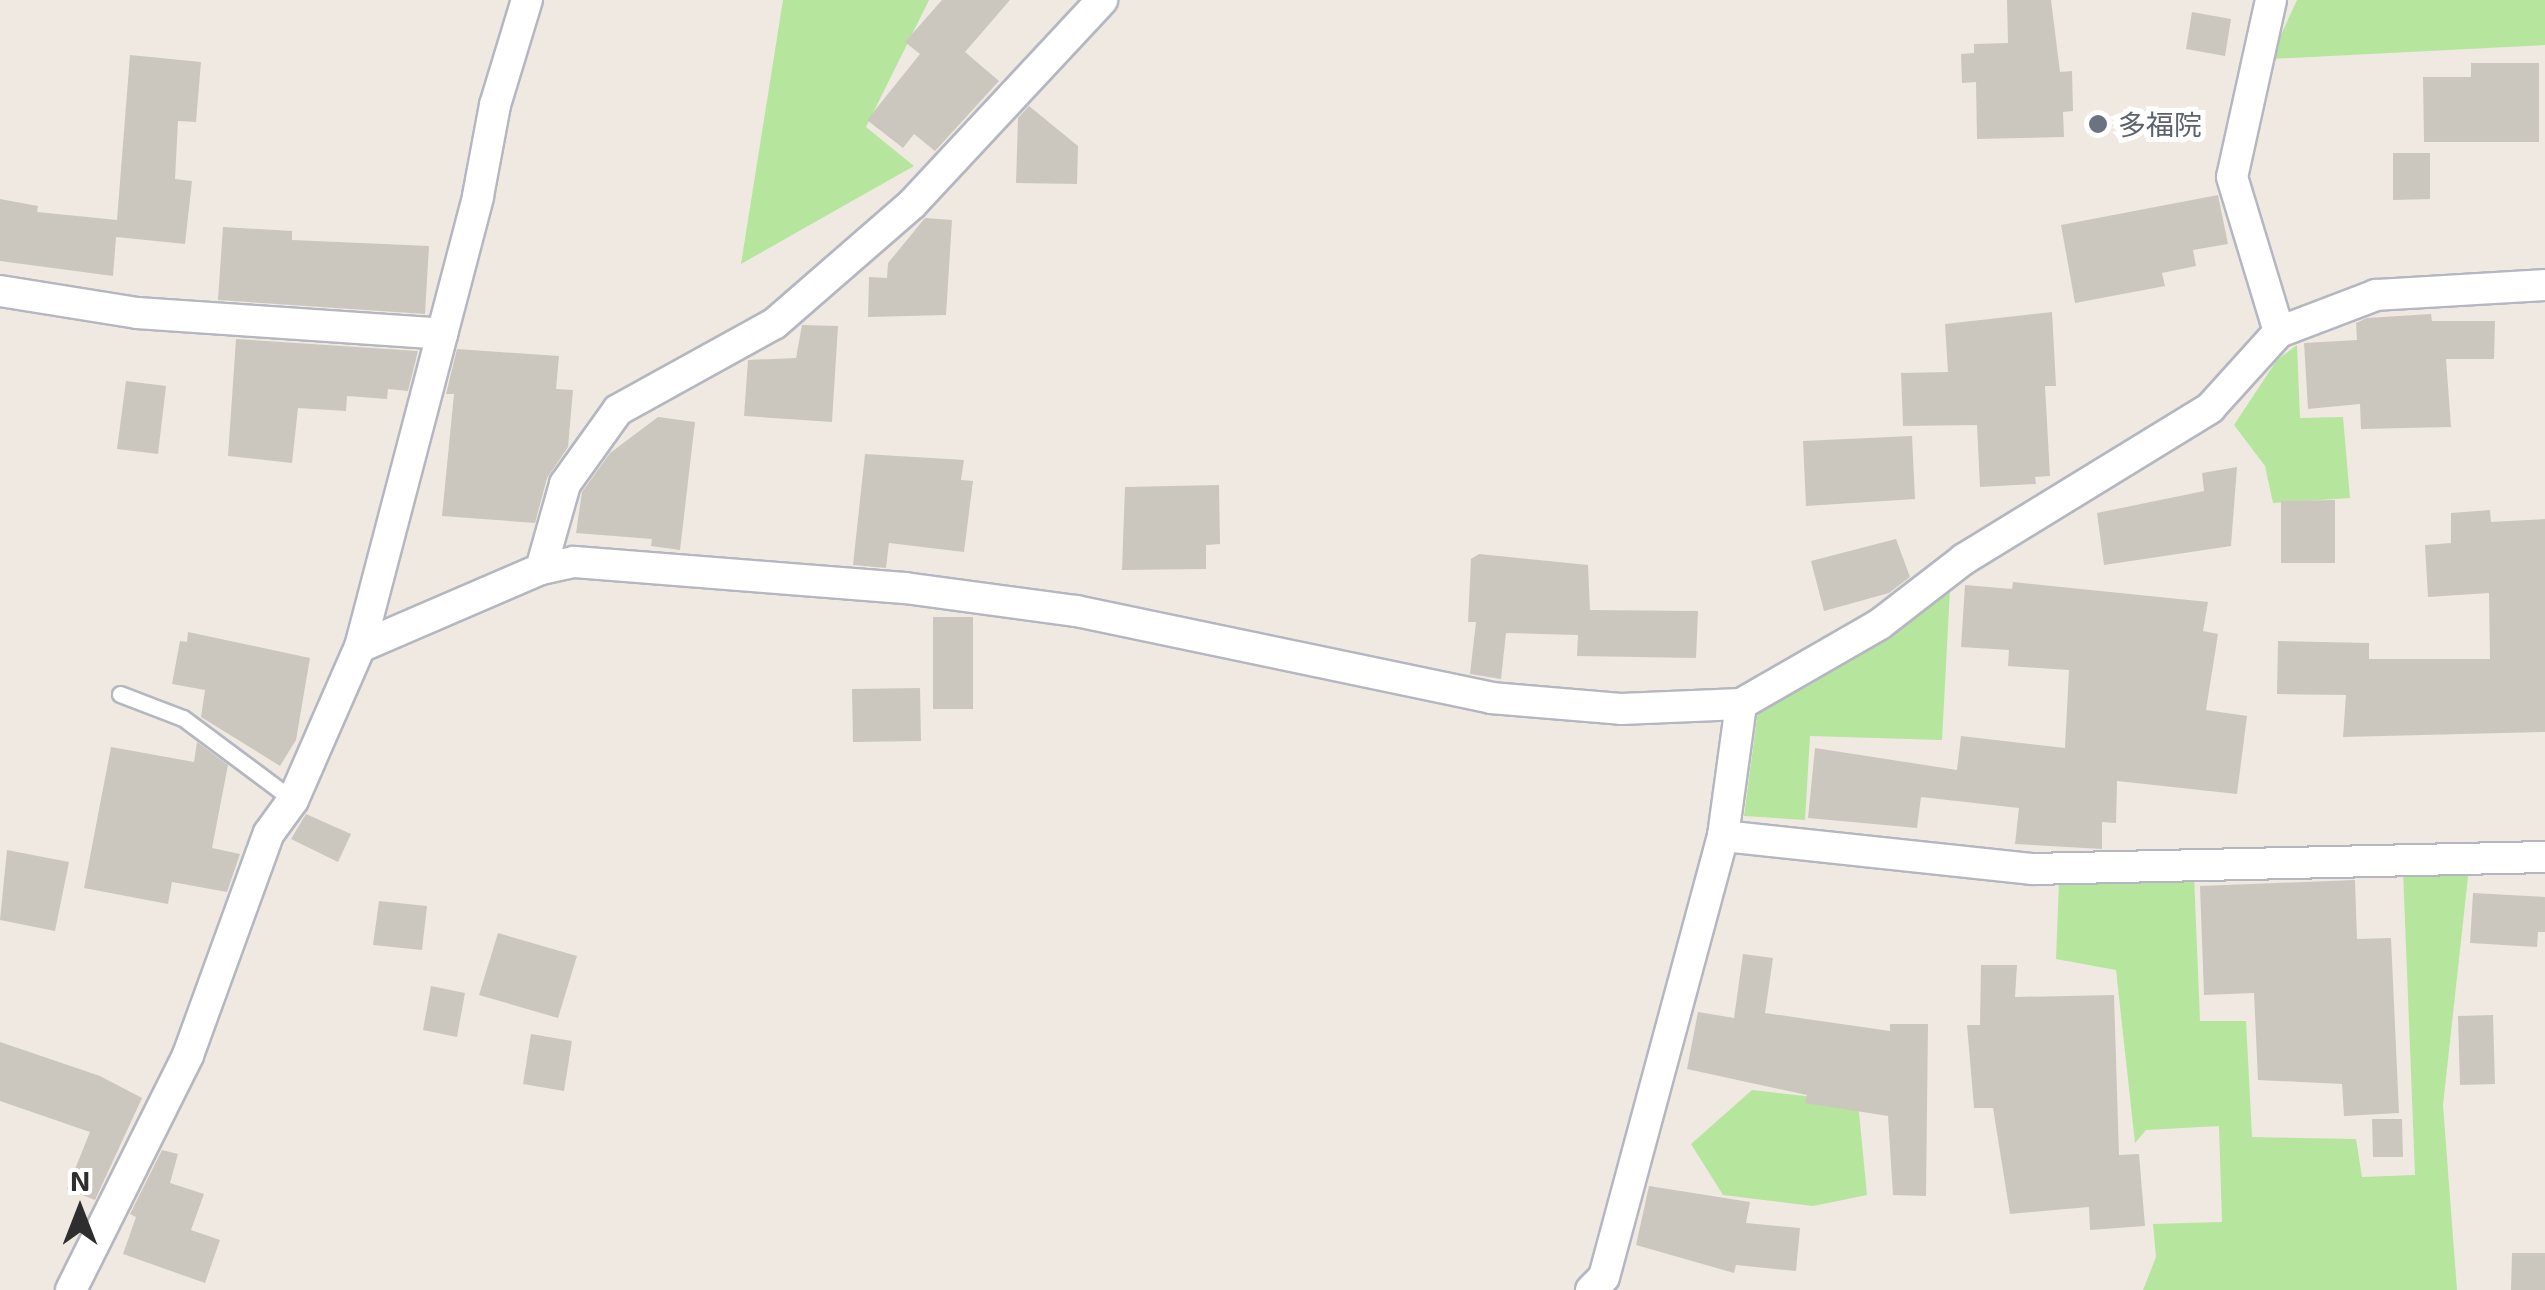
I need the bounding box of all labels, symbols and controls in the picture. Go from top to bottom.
place label: 多福院 [2118,107,2202,141]
marker: 多福院 [2087,113,2109,135]
north arrow [30,1160,130,1260]
text: N [70,1163,90,1197]

